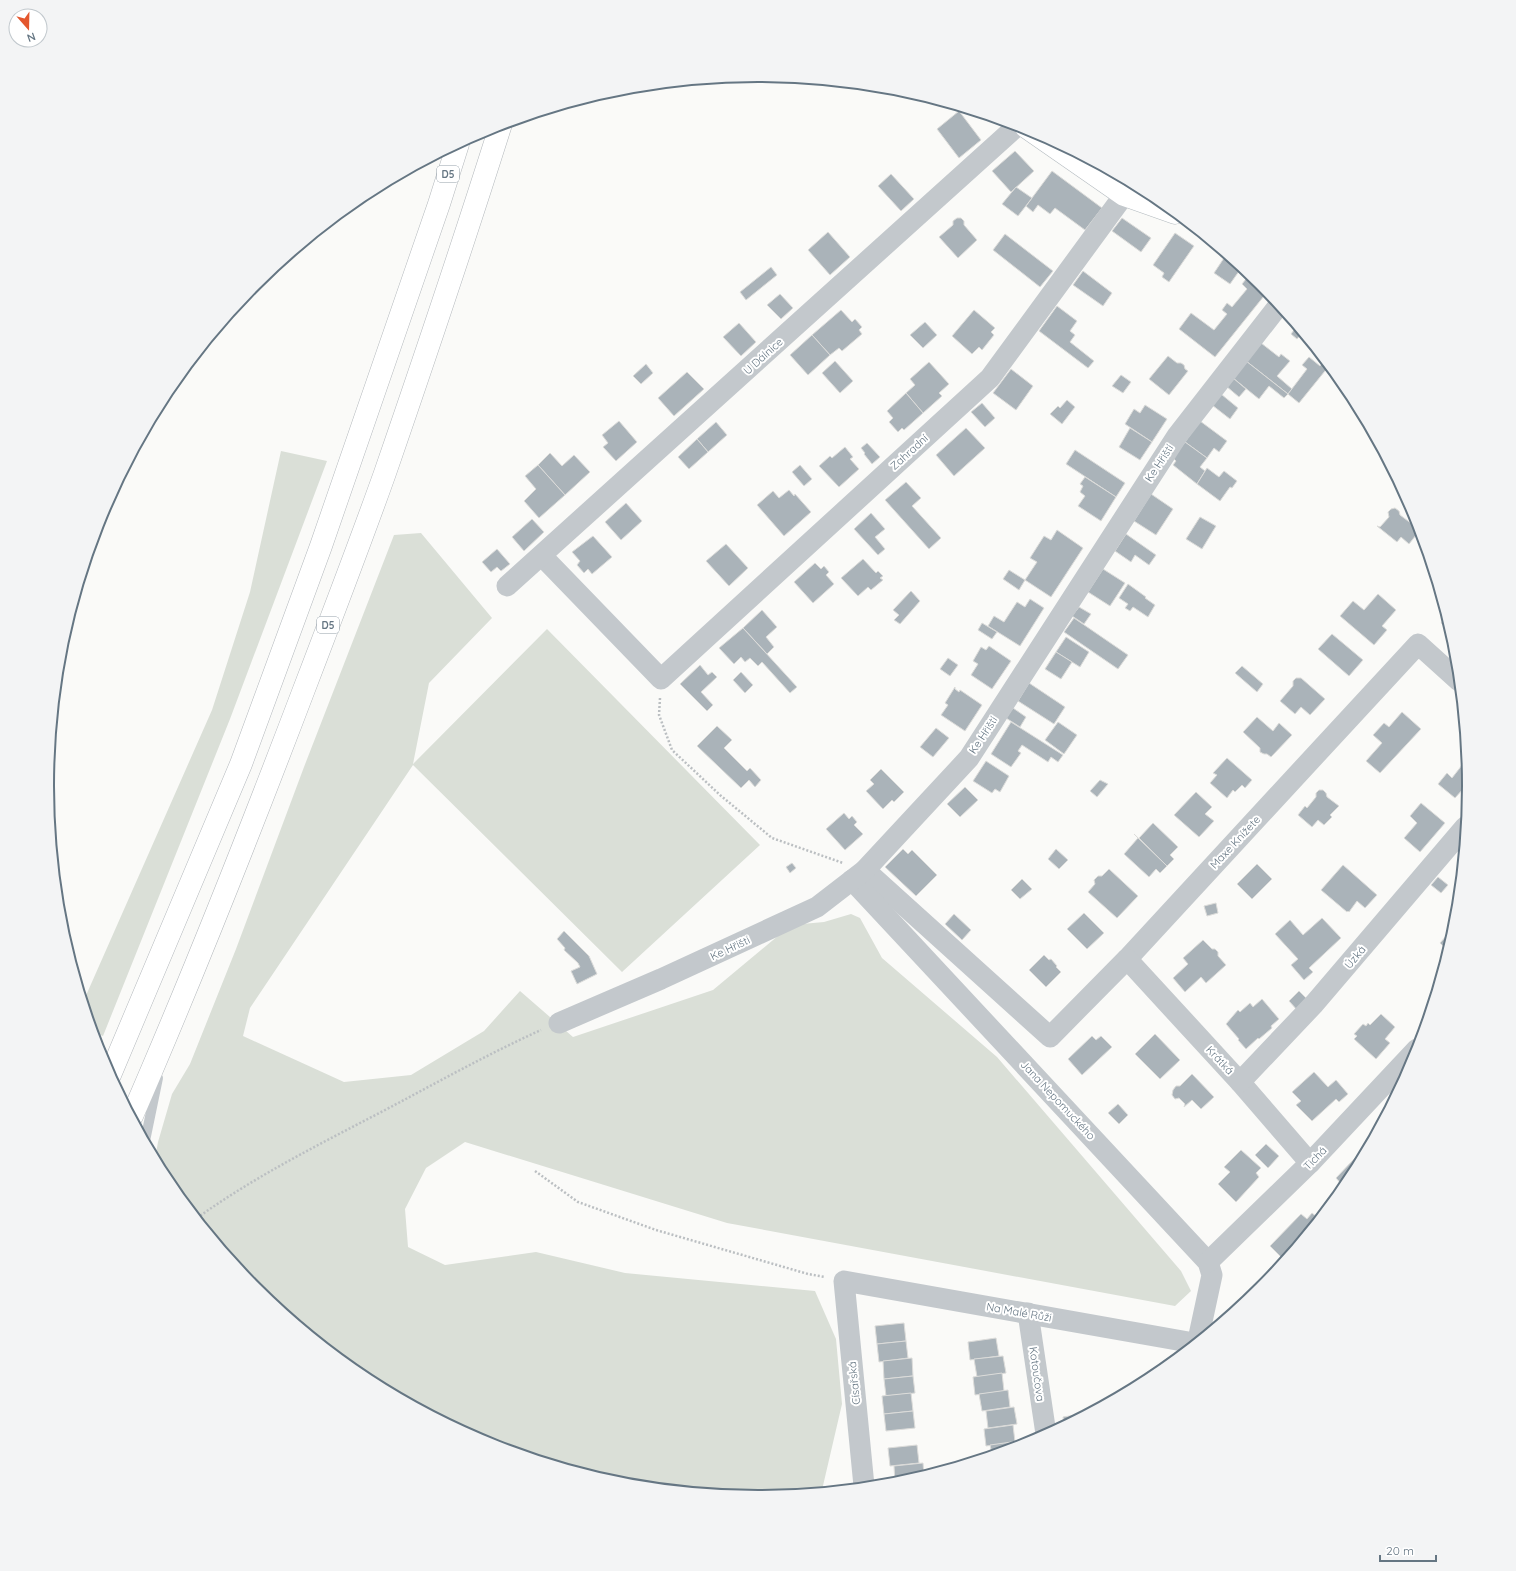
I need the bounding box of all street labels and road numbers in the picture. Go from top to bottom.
road number: D5 [437,166,459,182]
street label: U Dálnice [740,335,786,377]
street label: Zahradní [887,431,931,473]
street label: Ke Hřišti [1142,442,1176,484]
road number: D5 [317,617,339,633]
street label: Ke Hřišti [966,714,1000,756]
street label: Maxe Knížete [1207,813,1263,871]
street label: Ke Hřišti [708,933,752,963]
street label: Úzká [1341,943,1369,971]
street label: Krátká [1203,1043,1237,1077]
street label: Jana Nepomuckého [1018,1057,1099,1143]
street label: Tichá [1300,1143,1330,1173]
street label: Na Malé Růži [985,1299,1053,1325]
street label: Kotoučova [1026,1346,1048,1402]
street label: Císařská [845,1361,863,1405]

